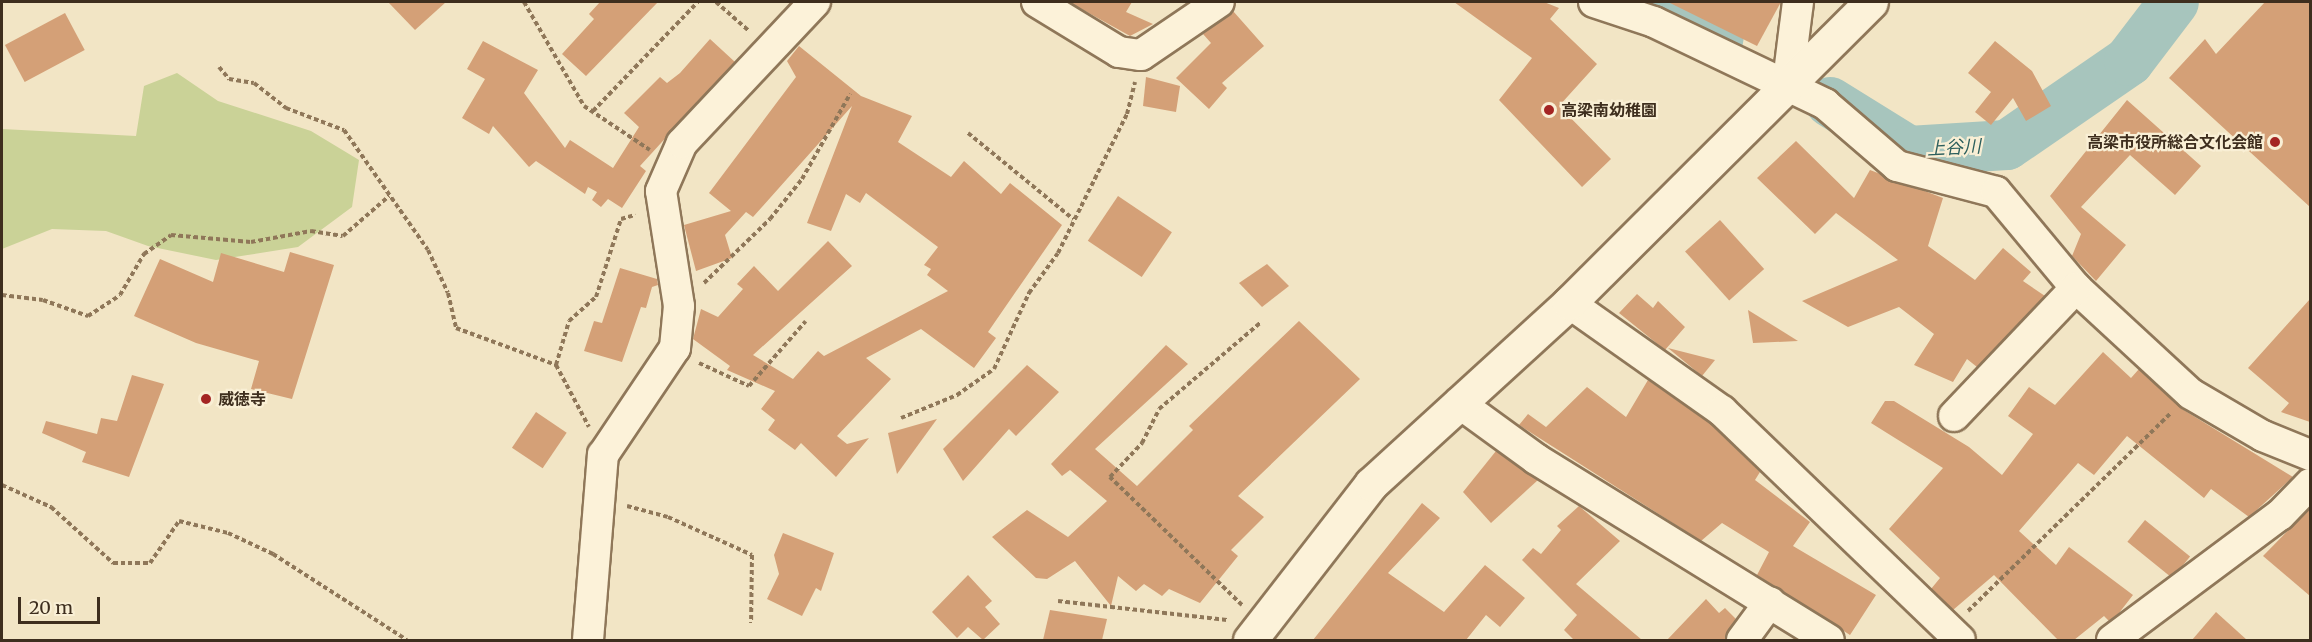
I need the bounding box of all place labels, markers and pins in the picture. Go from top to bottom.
place label: 高梁南幼稚園 [1561,100,1657,120]
marker: 高梁南幼稚園 [1542,103,1556,117]
place label: 高梁市役所総合文化会館 [2087,132,2263,152]
marker: 高梁市役所総合文化会館 [2268,135,2282,149]
place label: 威徳寺 [218,389,266,409]
marker: 威徳寺 [199,392,213,406]

